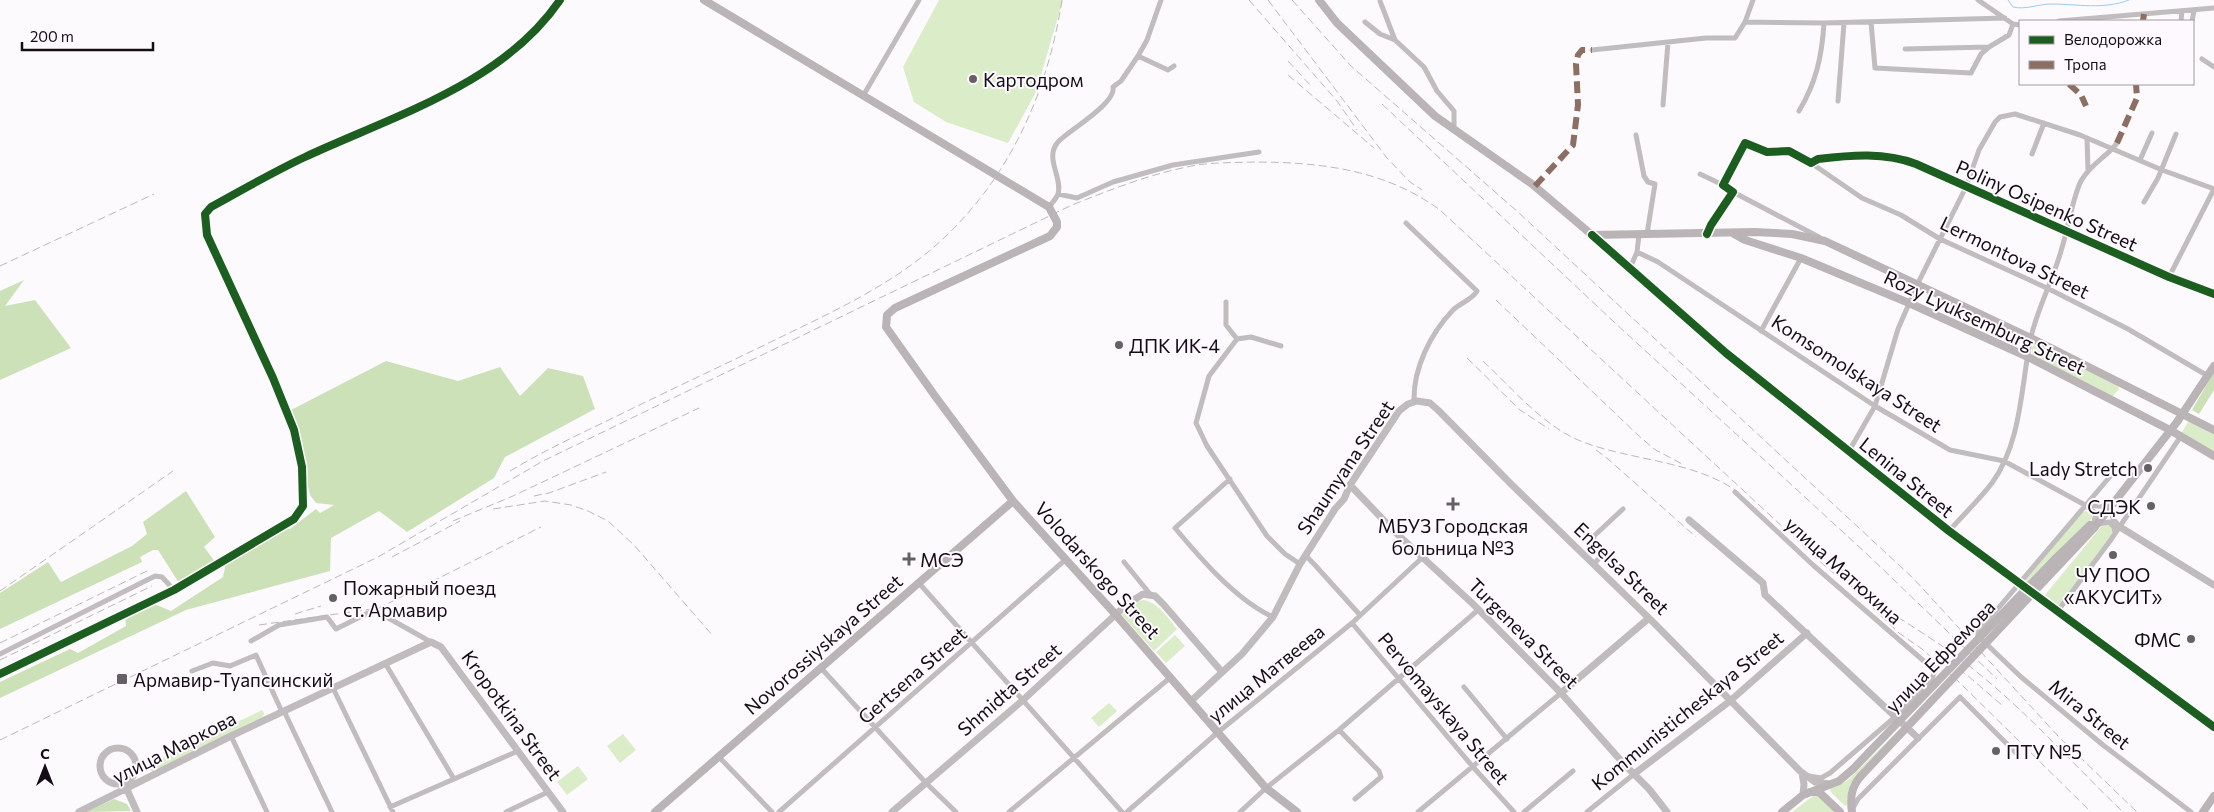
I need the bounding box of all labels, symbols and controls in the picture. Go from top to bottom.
scale bar [22,20,154,52]
legend [2019,20,2194,85]
text: 200 m [30,27,74,45]
text: Велодорожка [2064,30,2162,48]
text: Тропа [2064,55,2106,73]
place label: Картодром [983,68,1084,91]
marker: Картодром [967,73,979,85]
street label: Poliny Osipenko Street [1953,155,2142,256]
street label: Lermontova Street [1937,211,2093,303]
street label: Rozy Lyuksemburg Street [1881,265,2090,379]
street label: Komsomolskaya Street [1768,309,1947,437]
place label: ДПК ИК-4 [1129,334,1220,357]
marker: ДПК ИК-4 [1113,339,1125,351]
street label: Shaumyana Street [1292,395,1398,538]
street label: Lenina Street [1855,432,1959,522]
place label: Lady Stretch [2029,457,2138,480]
marker: Lady Stretch [2142,462,2154,474]
place label: СДЭК [2087,495,2141,518]
street label: Volodarskogo Street [1031,497,1166,643]
marker: МБУЗ Городская больница №3 [1446,497,1460,511]
marker: СДЭК [2145,500,2157,512]
street label: улица Матюхина [1781,512,1907,628]
place label: МБУЗ Городская больница №3 [1378,514,1528,559]
street label: Engelsa Street [1570,517,1674,619]
place label: МСЭ [920,548,964,571]
marker: ЧУ ПОО «АКУСИТ» [2107,549,2119,561]
marker: МСЭ [902,552,916,566]
place label: ЧУ ПОО «АКУСИТ» [2064,563,2163,608]
street label: Novorossiyskaya Street [739,569,907,719]
street label: Turgeneva Street [1464,573,1584,693]
place label: Пожарный поезд ст. Армавир [343,576,496,621]
marker: Пожарный поезд ст. Армавир [327,592,339,604]
street label: улица Ефремова [1880,595,2000,717]
street label: улица Матвеева [1203,619,1329,727]
street label: Gertsena Street [853,622,971,728]
street label: Kommunisticheskaya Street [1586,625,1788,794]
street label: Pervomayskaya Street [1374,627,1515,789]
place label: ФМС [2134,628,2181,651]
marker: ФМС [2185,633,2197,645]
street label: Shmidta Street [953,638,1066,740]
street label: Kropotkina Street [457,646,567,785]
place label: Армавир-Туапсинский [133,668,333,691]
marker: Армавир-Туапсинский [115,672,129,686]
street label: Mira Street [2045,674,2135,754]
street label: улица Маркова [108,706,240,788]
place label: ПТУ №5 [2006,740,2082,763]
north arrow [20,742,70,792]
text: С [40,745,50,762]
marker: ПТУ №5 [1990,745,2002,757]

